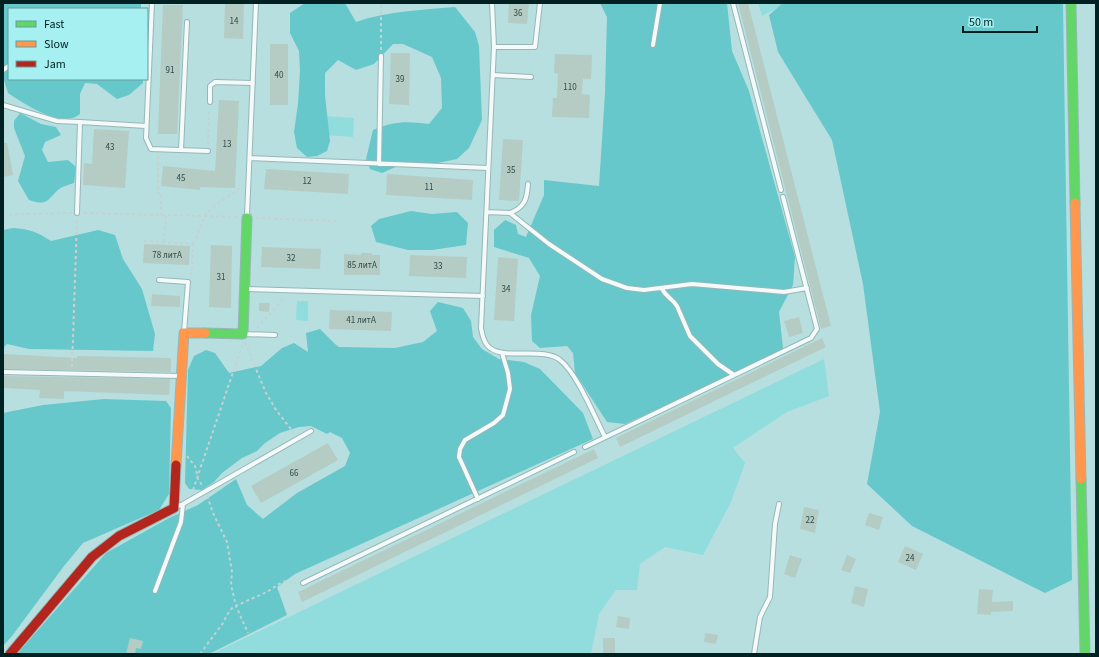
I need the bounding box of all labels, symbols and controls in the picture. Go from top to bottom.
house number: 36 [514,7,523,20]
legend [8,8,148,80]
scale bar [963,8,1037,34]
text: 50 m [969,14,993,31]
house number: 14 [230,15,239,28]
text: Fast [44,16,64,33]
text: Slow [44,36,69,53]
text: Jam [44,56,66,73]
house number: 91 [166,64,174,77]
house number: 40 [275,69,284,82]
house number: 39 [396,73,405,86]
house number: 110 [563,81,577,94]
house number: 13 [223,138,232,151]
house number: 43 [106,141,115,154]
house number: 35 [507,164,516,177]
house number: 45 [177,172,186,185]
house number: 12 [303,175,312,188]
house number: 11 [425,181,433,194]
house number: 78 литА [152,249,182,262]
house number: 32 [287,252,296,265]
house number: 85 литА [347,259,377,272]
house number: 33 [434,260,443,273]
house number: 31 [217,271,225,284]
house number: 34 [502,283,511,296]
house number: 41 литА [346,314,376,327]
house number: 66 [290,467,299,480]
house number: 22 [806,514,815,527]
house number: 24 [906,552,915,565]

